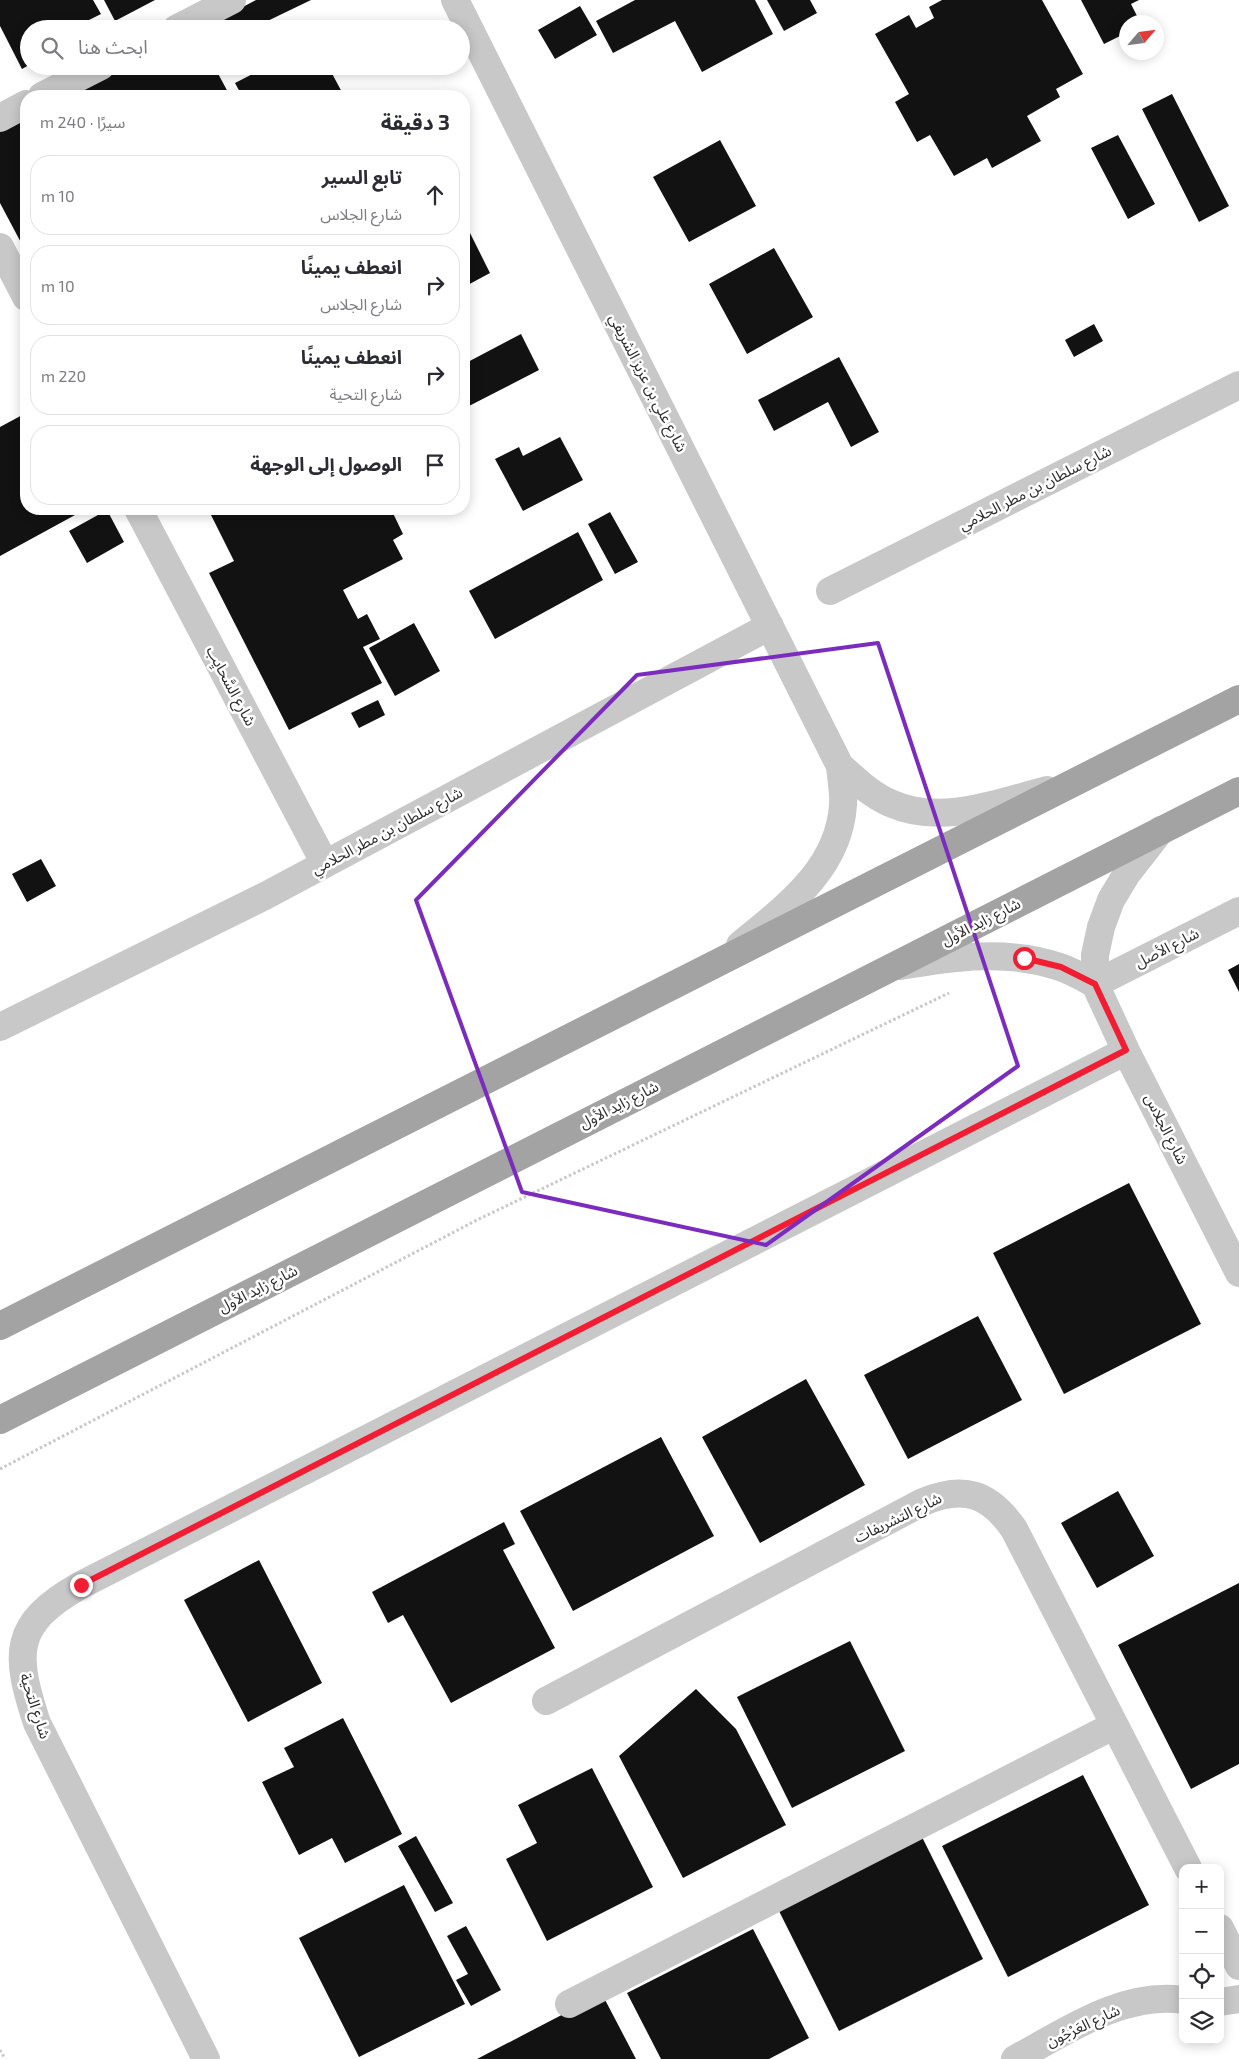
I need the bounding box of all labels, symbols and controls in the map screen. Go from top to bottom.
north arrow [1119,15,1164,60]
search box [20,20,470,75]
icon: search [38,34,66,62]
text: ابحث هنا [78,35,148,58]
text: 3 دقيقة [381,109,450,134]
text: سيرًا · 240 m [40,112,125,131]
text: تابع السير [322,165,402,188]
icon: ahead [421,181,449,209]
text: 10 m [41,186,75,205]
text: شارع الجلاس [320,204,402,223]
text: انعطف يمينًا [301,255,402,278]
icon: right [421,271,449,299]
text: 10 m [41,276,75,295]
text: شارع الجلاس [320,294,402,313]
street label: شارع علي بن عزيز الشريفي [603,310,692,457]
text: انعطف يمينًا [301,345,402,368]
icon: right [421,361,449,389]
text: 220 m [41,366,86,385]
text: شارع التحية [329,384,402,403]
street label: شارع سلطان بن مطر الحلامي [955,441,1116,537]
icon: arrive [421,451,449,479]
text: الوصول إلى الوجهة [250,452,402,475]
street label: شارع السَّحايِب [200,643,261,731]
street label: شارع سلطان بن مطر الحلامي [308,782,467,881]
street label: شارع زايد الأول [938,893,1025,952]
street label: شارع الأصل [1132,923,1204,974]
route start [1013,947,1036,970]
street label: شارع زايد الأول [576,1076,663,1135]
street label: شارع الجلاس [1138,1090,1192,1169]
street label: شارع زايد الأول [215,1260,302,1319]
street label: شارع التشريفات [851,1488,946,1550]
route end [70,1574,93,1597]
street label: شارع التحية [13,1671,55,1742]
map controls [1179,1864,1224,2044]
button: + [1179,1864,1224,1909]
button: − [1179,1909,1224,1954]
button: locate [1179,1954,1224,1999]
button: layers [1179,1999,1224,2044]
street label: شارع العَرْجُون [1043,2000,1124,2054]

